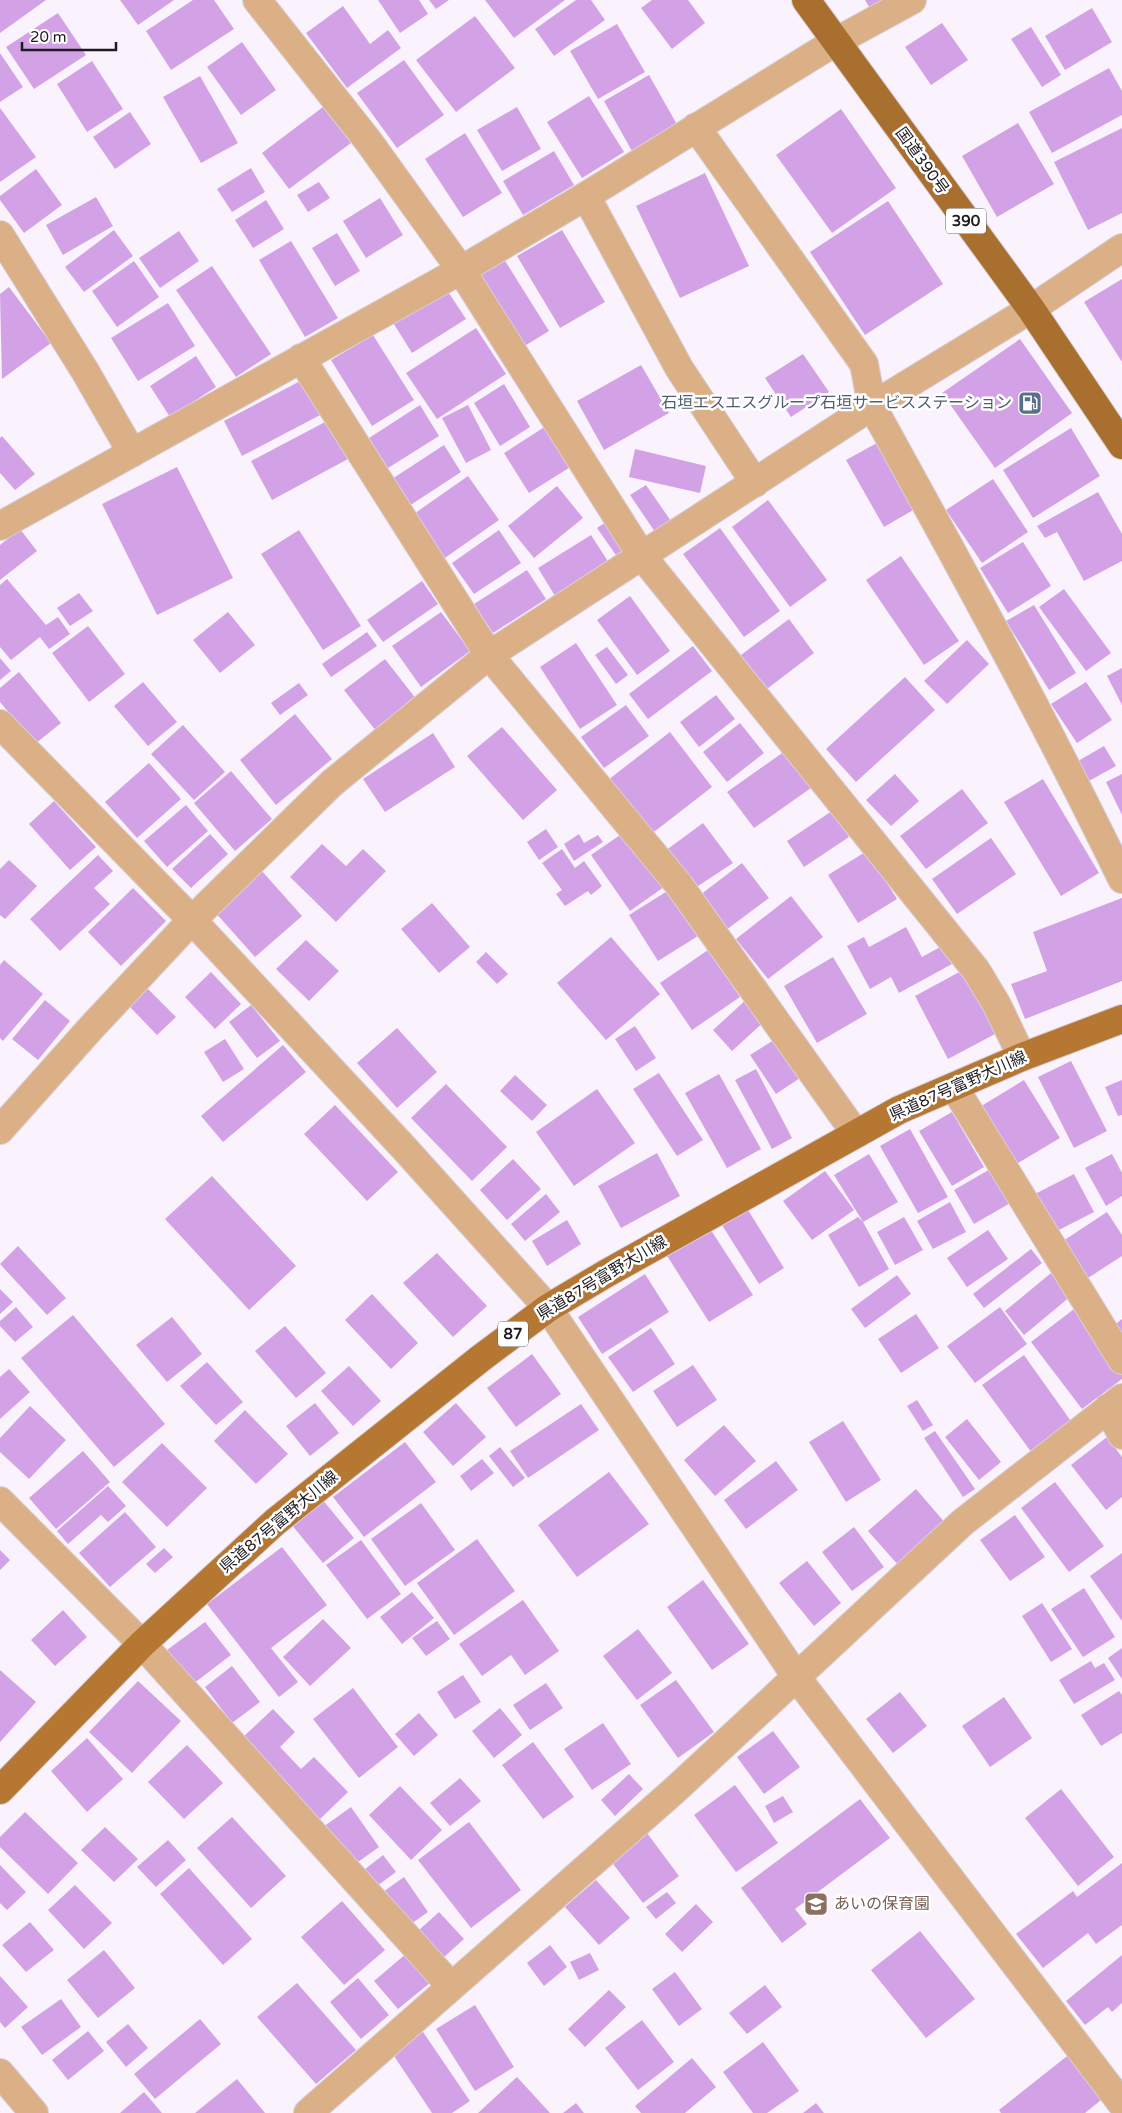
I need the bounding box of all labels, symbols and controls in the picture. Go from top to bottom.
scale bar [22,20,116,52]
text: 20 m [30,28,67,46]
street label: 国道390号 [891,124,953,198]
road number: 390 [946,208,986,234]
fuel station icon: 石垣エスエスグループ石垣サービスステーション [1017,390,1043,416]
place label: 石垣エスエスグループ石垣サービスステーション [661,393,1012,413]
street label: 県道87号富野大川線 [886,1047,1030,1125]
street label: 県道87号富野大川線 [533,1231,671,1325]
road number: 87 [498,1322,528,1346]
street label: 県道87号富野大川線 [216,1467,342,1577]
school or university icon: あいの保育園 [803,1891,829,1917]
place label: あいの保育園 [834,1894,930,1914]

